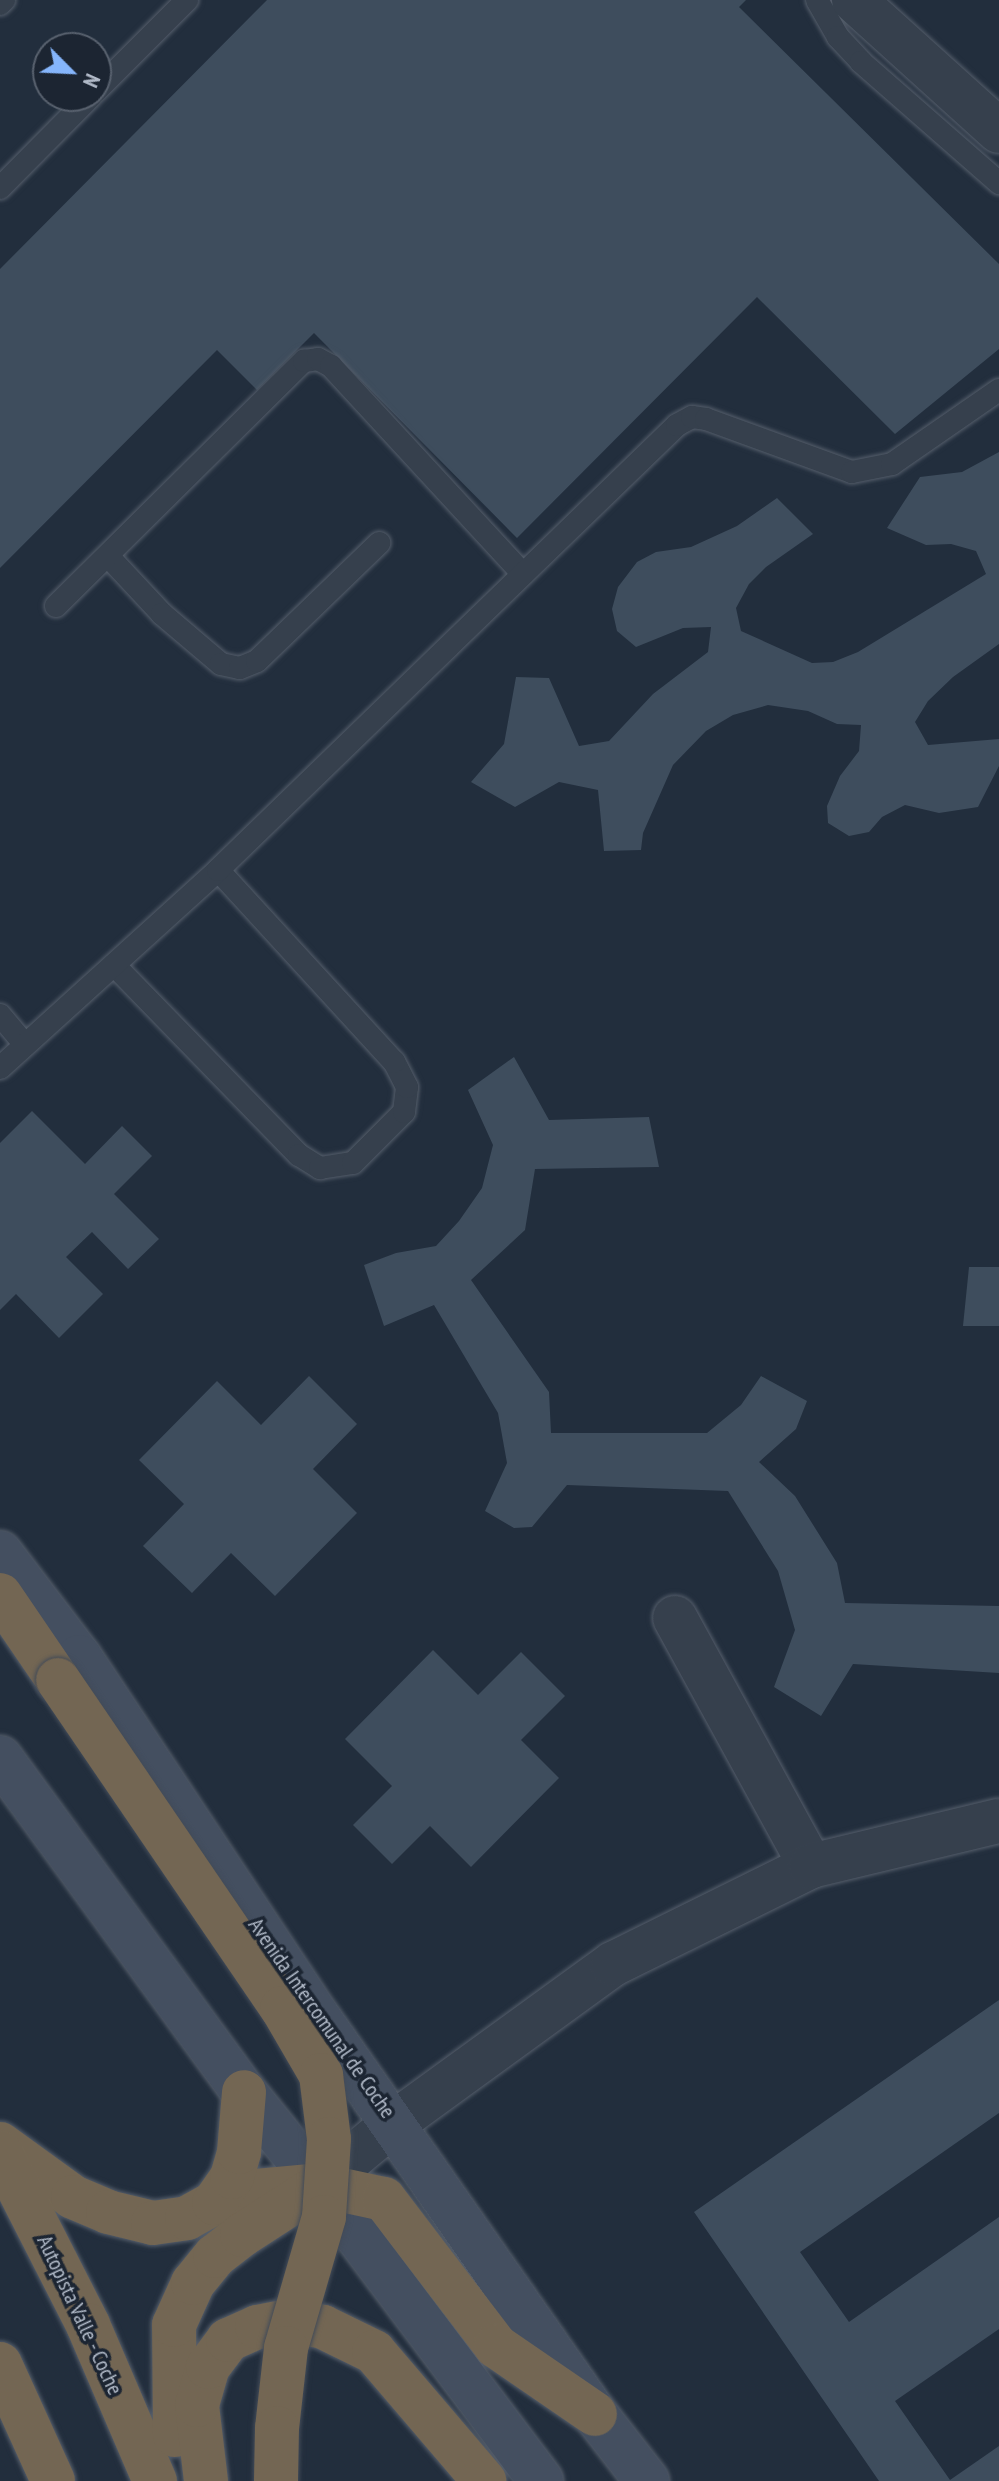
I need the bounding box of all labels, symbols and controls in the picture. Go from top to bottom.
north arrow [32,32,112,112]
text: N [77,70,107,92]
street label: Avenida Intercomunal de Coche [243,1913,401,2123]
street label: Autopista Valle - Coche [31,2230,129,2400]

